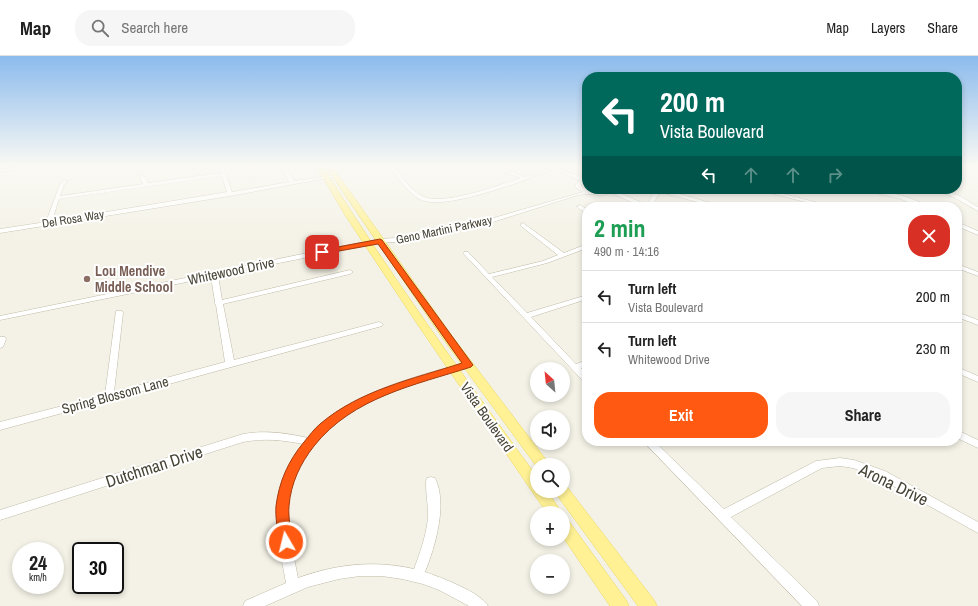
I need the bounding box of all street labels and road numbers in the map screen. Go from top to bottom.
street label: Del Rosa Way [41,206,105,232]
street label: Geno Martini Parkway [394,212,494,248]
street label: Whitewood Drive [186,253,276,289]
street label: Spring Blossom Lane [60,372,170,418]
street label: Vista Boulevard [456,379,518,455]
street label: Dutchman Drive [103,439,206,492]
street label: Arona Drive [855,457,933,511]

